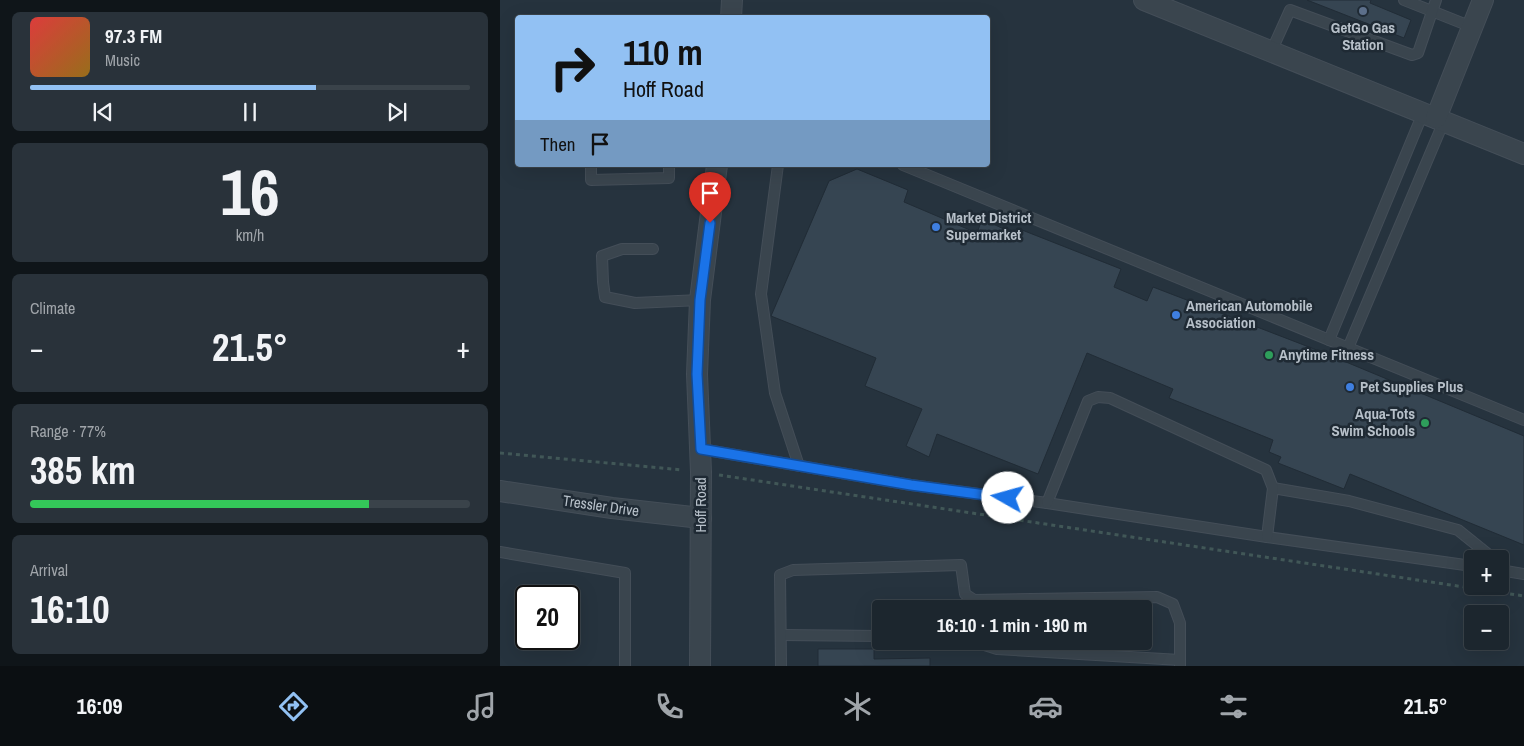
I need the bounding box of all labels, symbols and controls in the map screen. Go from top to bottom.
marker: GetGo Gas Station [1357,5,1369,17]
place label: GetGo Gas Station [1331,17,1395,55]
text: 97.3 FM [105,23,162,49]
text: 110 m [623,29,703,76]
icon: right [540,35,605,100]
text: Music [105,49,140,71]
text: Hoff Road [623,74,704,104]
icon: previous [89,98,117,126]
icon: pause [236,98,264,126]
icon: next [383,98,411,126]
icon: arrive [586,130,614,158]
text: Then [540,131,576,157]
text: 16 [220,148,280,235]
pin [689,172,731,223]
icon: arrive [696,179,724,207]
place label: Market District Supermarket [946,207,1031,245]
marker: Market District Supermarket [930,221,942,233]
text: km/h [236,224,264,246]
place label: American Automobile Association [1186,295,1313,333]
text: Climate [30,297,75,319]
marker: American Automobile Association [1170,309,1182,321]
text: 21.5° [212,322,288,373]
text: − [30,329,43,367]
text: + [457,329,470,367]
place label: Anytime Fitness [1279,344,1374,365]
marker: Anytime Fitness [1263,349,1275,361]
place label: Pet Supplies Plus [1360,376,1463,397]
marker: Pet Supplies Plus [1344,381,1356,393]
place label: Aqua-Tots Swim Schools [1332,403,1415,441]
marker: Aqua-Tots Swim Schools [1419,417,1431,429]
text: Range · 77% [30,420,106,442]
text: 385 km [30,445,136,496]
position arrow [981,471,1033,523]
street label: Hoff Road [690,477,711,533]
street label: Tressler Drive [562,490,641,521]
map controls [1464,550,1509,650]
button: + [1464,550,1509,595]
text: Arrival [30,559,68,581]
text: 16:10 [30,584,110,635]
speed limit sign: 20 [515,585,580,650]
button: − [1464,605,1509,650]
text: 16:10 · 1 min · 190 m [937,612,1087,638]
icon: directions [276,689,311,724]
icon: music [464,689,499,724]
icon: phone [652,689,687,724]
icon: climate [840,689,875,724]
icon: car [1028,689,1063,724]
icon: filters [1216,689,1251,724]
text: 16:09 [76,691,123,721]
text: 21.5° [1404,691,1447,721]

